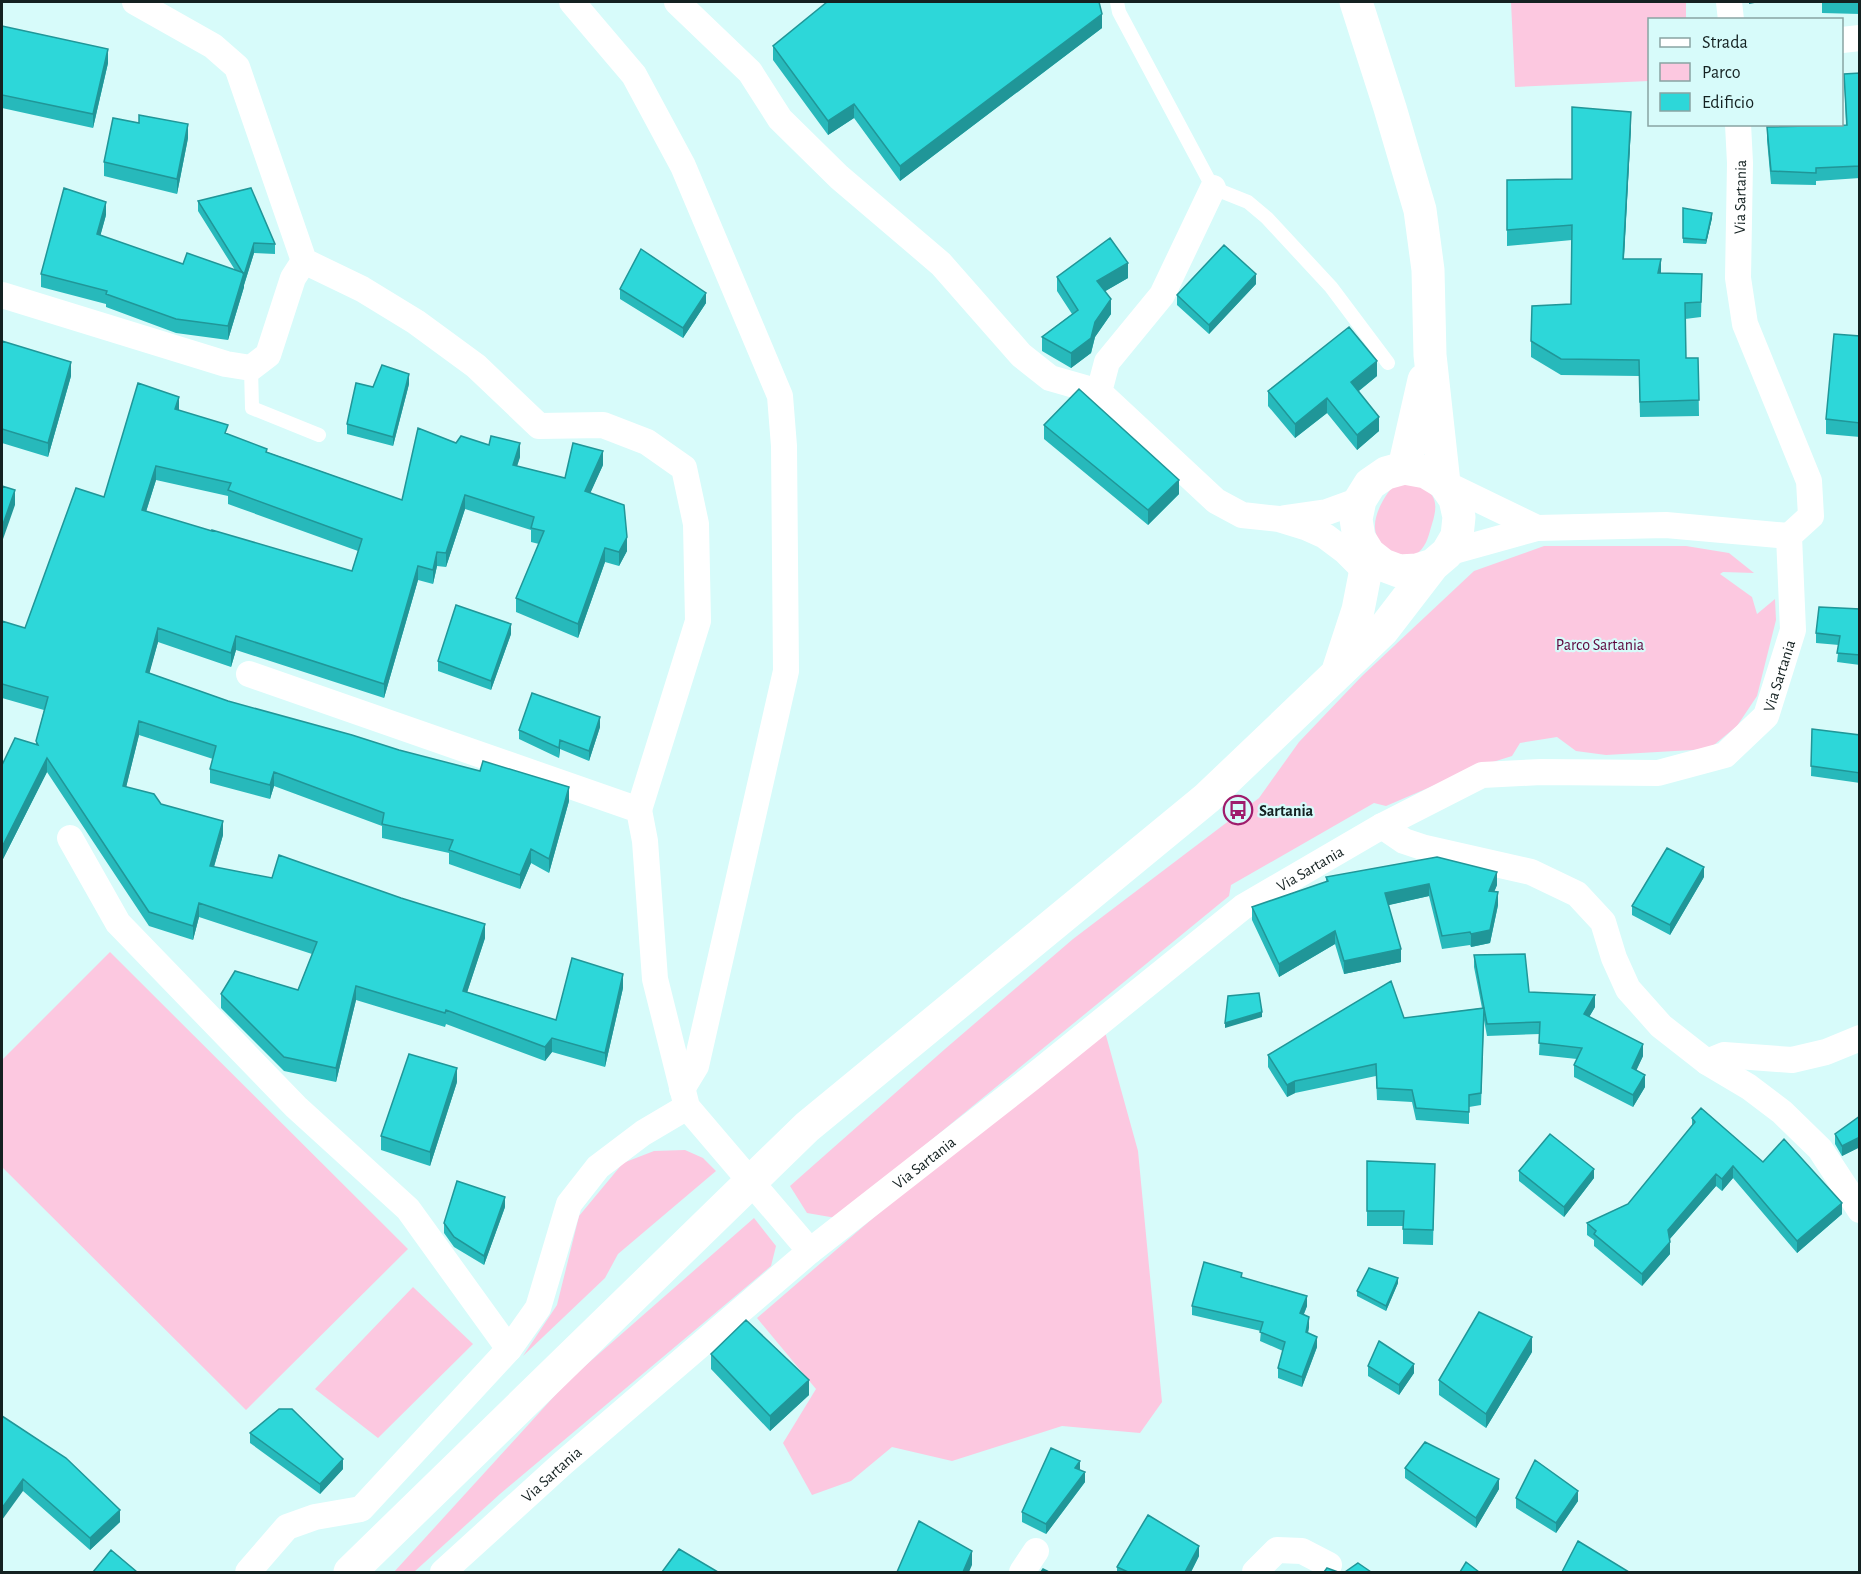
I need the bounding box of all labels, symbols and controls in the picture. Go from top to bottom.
legend [1648,18,1843,126]
text: Strada [1702,34,1748,52]
text: Parco [1702,64,1741,82]
text: Edificio [1702,94,1754,112]
street label: Via Sartania [1732,160,1749,234]
park label: Parco Sartania [1556,637,1644,653]
street label: Via Sartania [1761,638,1798,714]
bus stop icon: Sartania [1222,794,1254,826]
place label: Sartania [1259,803,1314,819]
street label: Via Sartania [1274,843,1347,895]
street label: Via Sartania [890,1134,959,1192]
street label: Via Sartania [519,1444,585,1506]

